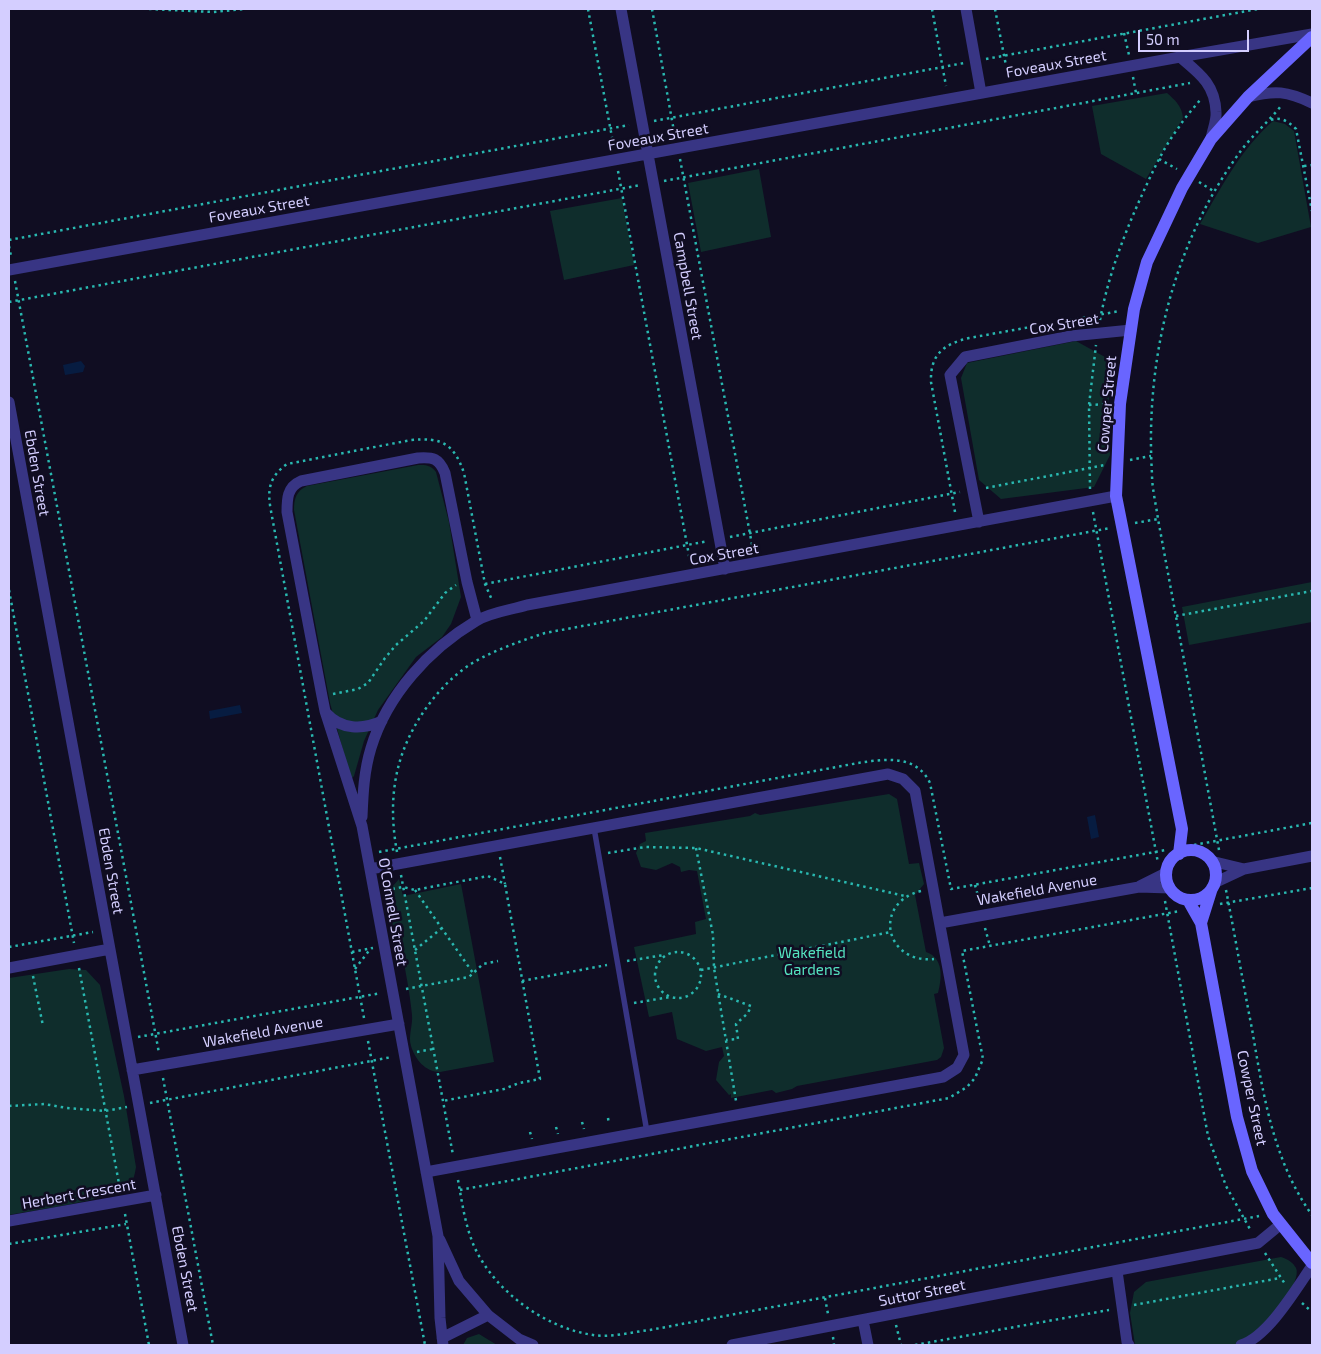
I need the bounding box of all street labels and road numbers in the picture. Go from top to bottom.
street label: Foveaux Street [1004,46,1108,82]
street label: Foveaux Street [606,119,710,155]
street label: Foveaux Street [207,191,311,227]
street label: Campbell Street [670,231,706,341]
street label: Cox Street [1028,310,1100,338]
street label: Cowper Street [1094,355,1120,453]
street label: Ebden Street [21,428,53,518]
street label: Cox Street [688,539,760,569]
street label: Ebden Street [95,826,127,916]
street label: O'Connell Street [375,856,411,968]
street label: Wakefield Avenue [976,871,1098,909]
street label: Wakefield Avenue [202,1013,324,1051]
street label: Cowper Street [1233,1049,1271,1147]
street label: Herbert Crescent [21,1175,137,1213]
street label: Ebden Street [168,1224,202,1314]
street label: Suttor Street [877,1276,967,1310]

